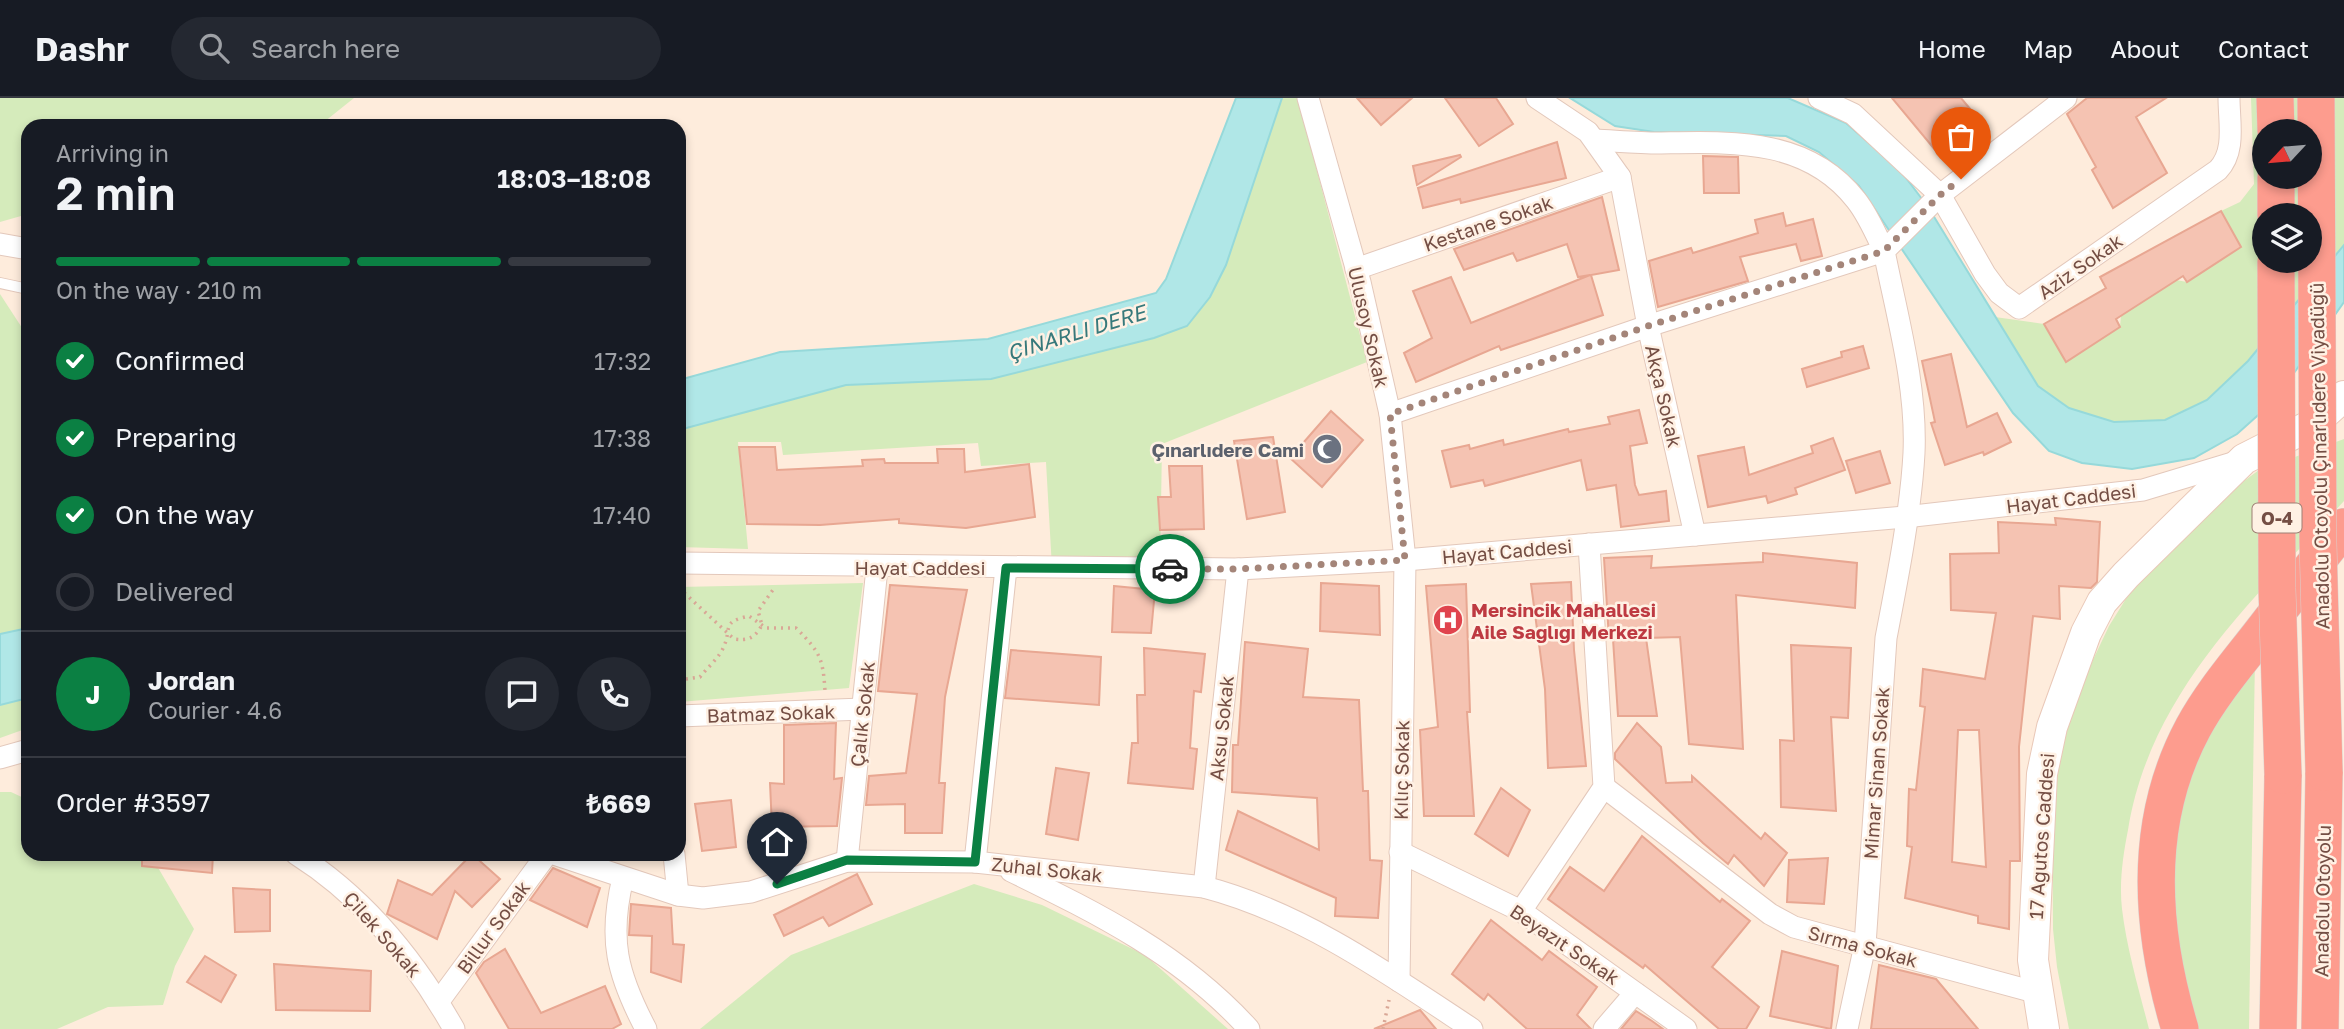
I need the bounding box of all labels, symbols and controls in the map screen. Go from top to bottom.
search box [171,17,661,80]
text: Dashr [35,29,129,68]
icon: search [195,29,233,67]
text: Search here [251,33,400,64]
text: Home [1918,34,1986,63]
text: Map [2024,34,2073,63]
text: About [2111,34,2180,63]
text: Contact [2218,34,2309,63]
pin [1931,107,1991,179]
icon: bag [1942,118,1980,156]
north arrow [2252,119,2322,189]
map controls [2252,119,2322,273]
text: Arriving in [56,139,169,167]
text: 18:03–18:08 [497,163,651,194]
text: 2 min [56,165,176,220]
street label: Kestane Sokak [1420,190,1556,256]
button: layers [2252,203,2322,273]
street label: Aziz Sokak [2033,228,2127,303]
street label: Ulusoy Sokak [1344,264,1394,390]
text: On the way · 210 m [56,276,262,304]
street label: Anadolu Otoyolu Çınarlıdere Viyadüğü [2304,282,2334,630]
water label: ÇINARLI DERE [1004,298,1152,365]
icon: check [56,342,94,380]
street label: Akça Sokak [1641,342,1687,450]
text: Confirmed [115,345,245,376]
text: 17:32 [594,347,651,375]
icon: check [56,419,94,457]
text: Preparing [115,422,237,453]
text: 17:38 [593,424,651,452]
mosque icon: Çınarlıdere Cami [1310,432,1344,466]
place label: Çınarlıdere Cami [1151,438,1304,461]
street label: Hayat Caddesi [2005,479,2137,517]
icon: check [56,496,94,534]
text: On the way [115,499,254,530]
text: 17:40 [592,501,651,529]
road number: O-4 [2252,504,2302,532]
courier [1135,534,1205,604]
street label: Hayat Caddesi [1441,534,1573,568]
icon: car [1151,550,1189,588]
street label: Hayat Caddesi [855,556,985,579]
text: Delivered [115,576,234,607]
place label: Mersincik Mahallesi Aile Sağlığı Merkezi [1471,598,1656,643]
hospital icon: Mersincik Mahallesi Aile Sağlığı Merkezi [1431,603,1465,637]
button: chat [485,657,559,731]
button: phone [577,657,651,731]
street label: Çalık Sokak [845,660,879,768]
text: Jordan [148,665,235,696]
street label: Aksu Sokak [1204,674,1238,782]
text: J [86,679,100,710]
street label: Mimar Sinan Sokak [1859,686,1894,860]
text: Courier · 4.6 [148,696,282,724]
street label: Batmaz Sokak [706,699,836,727]
street label: Kılıç Sokak [1389,720,1413,820]
street label: 17 Ağutos Caddesi [2024,752,2058,920]
text: Order #3597 [56,787,210,818]
text: ₺669 [587,788,651,819]
pin [747,812,807,884]
icon: home [758,823,796,861]
street label: Anadolu Otoyolu [2309,825,2335,977]
street label: Zuhal Sokak [990,852,1104,886]
street label: Billur Sokak [452,876,535,978]
street label: Çilek Sokak [340,886,427,982]
street label: Beyazıt Sokak [1506,899,1624,989]
street label: Sırma Sokak [1806,920,1921,972]

